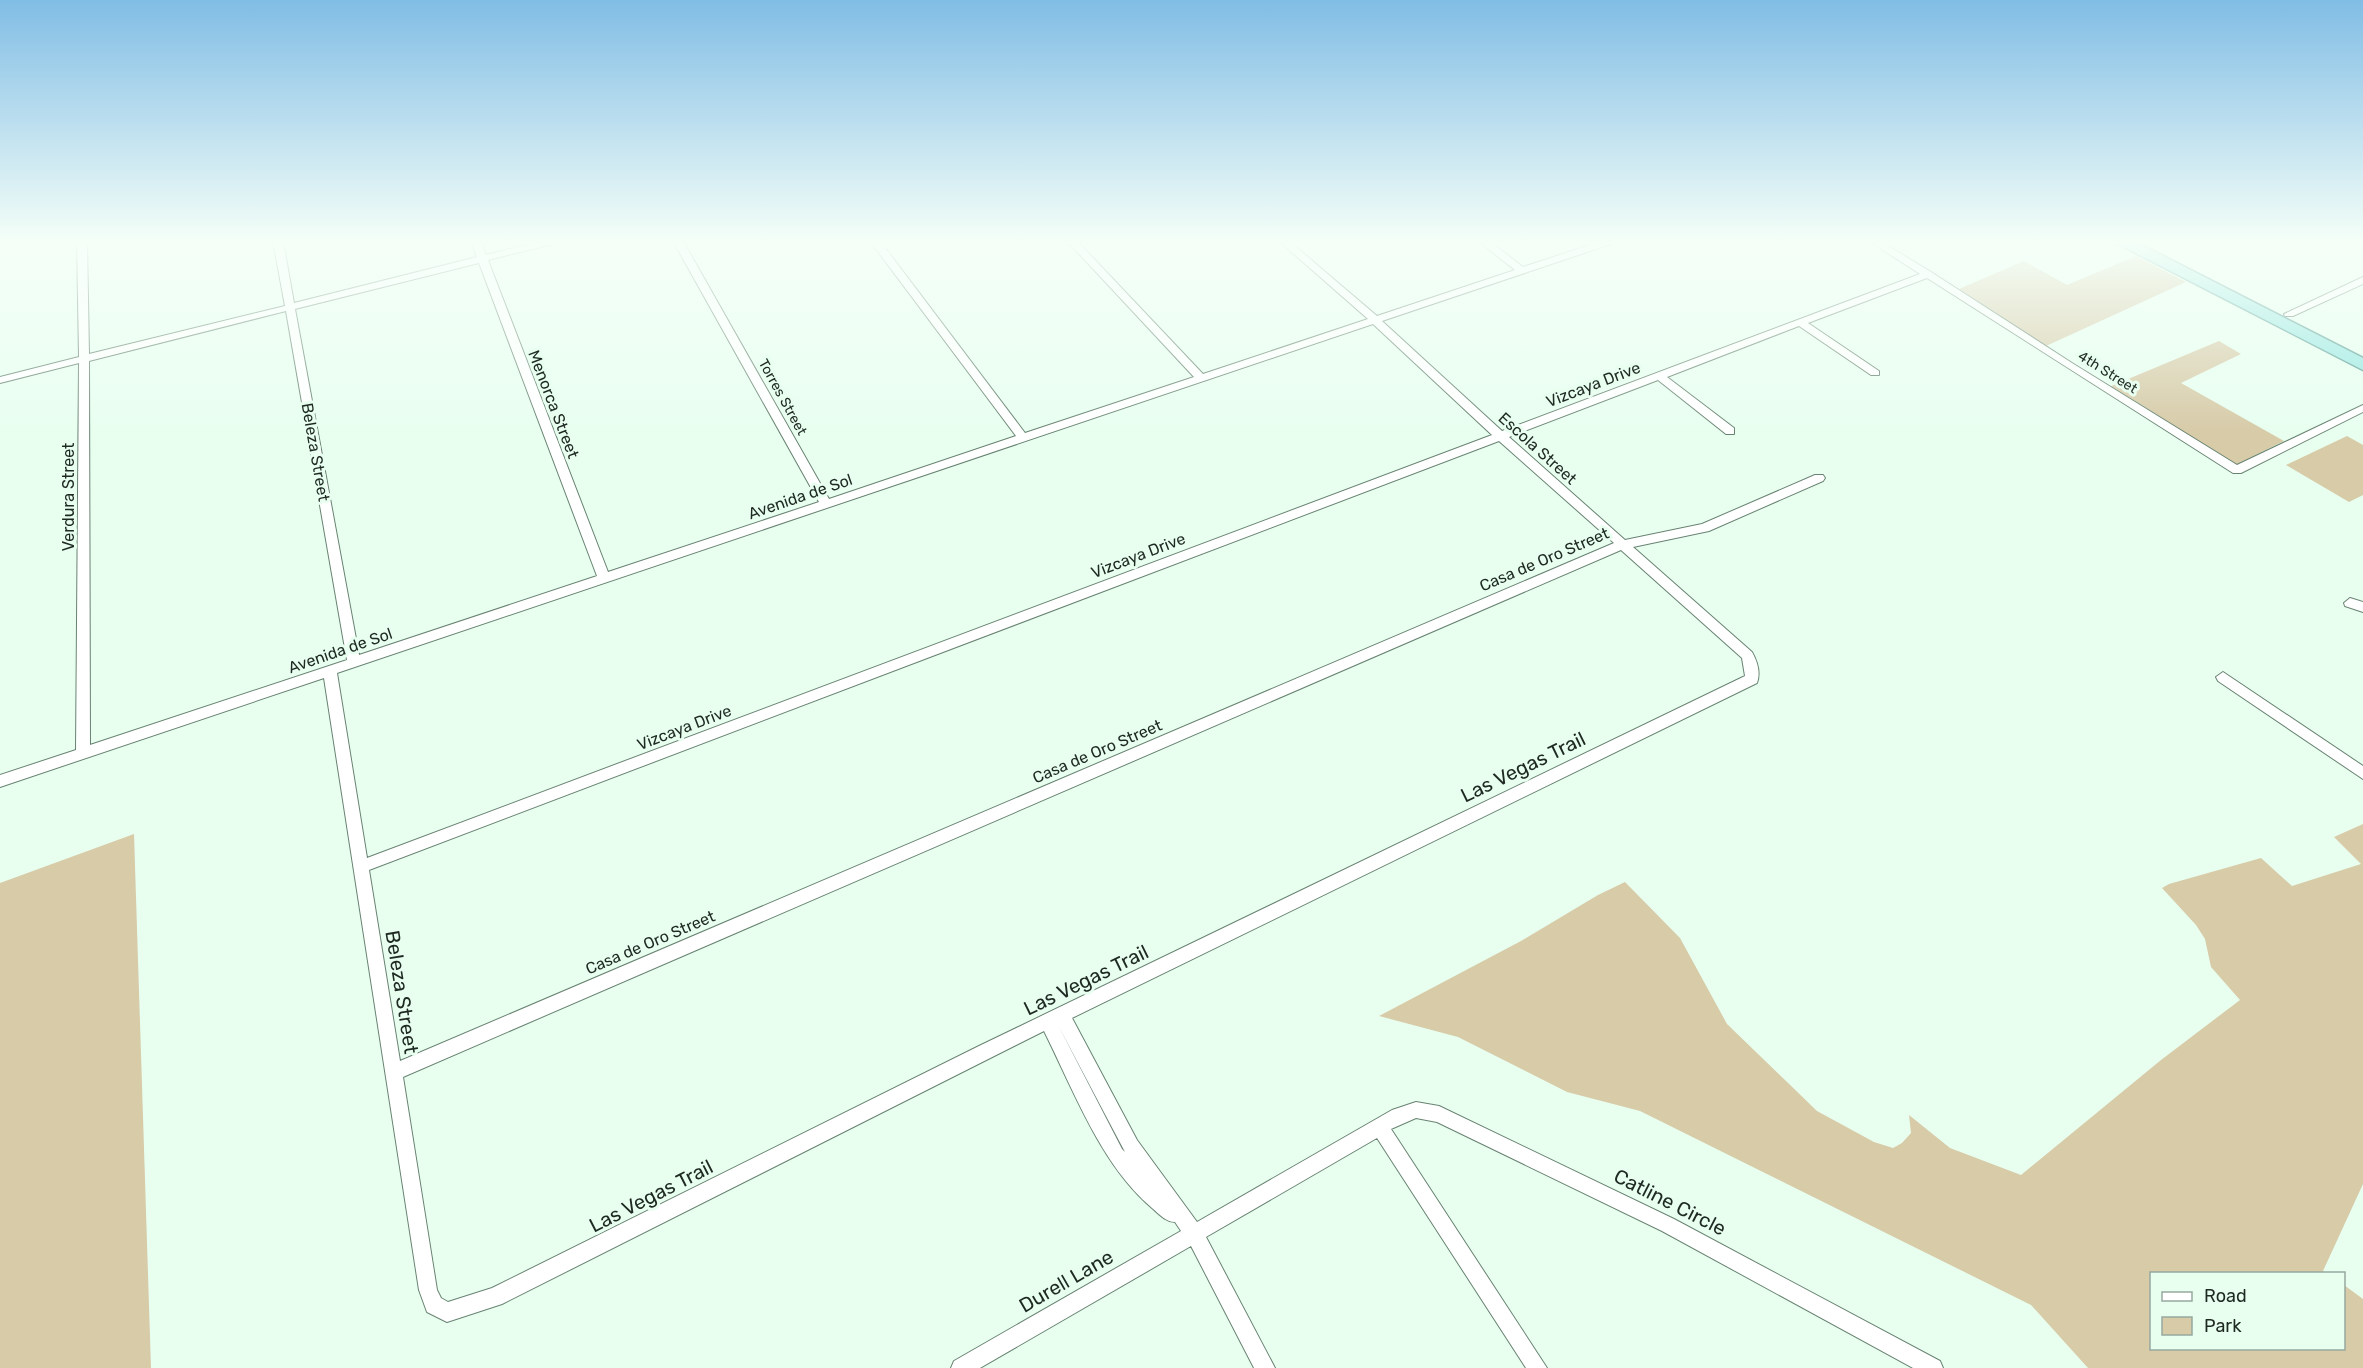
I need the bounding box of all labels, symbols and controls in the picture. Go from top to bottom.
street label: Menorca Street [524,347,583,461]
street label: 4th Street [2075,348,2141,398]
street label: Torres Street [755,356,811,439]
street label: Vizcaya Drive [1543,358,1643,411]
street label: Beleza Street [298,401,334,503]
street label: Escola Street [1495,408,1581,488]
street label: Verdura Street [59,443,78,551]
street label: Avenida de Sol [746,470,855,523]
street label: Casa de Oro Street [1477,524,1612,595]
street label: Vizcaya Drive [1088,529,1188,582]
street label: Avenida de Sol [286,624,395,677]
street label: Vizcaya Drive [634,701,734,754]
street label: Casa de Oro Street [1030,716,1165,787]
street label: Las Vegas Trail [1457,726,1589,808]
street label: Casa de Oro Street [583,907,718,978]
street label: Beleza Street [380,929,424,1056]
street label: Las Vegas Trail [1020,939,1152,1021]
street label: Las Vegas Trail [585,1154,717,1238]
street label: Catline Circle [1610,1163,1730,1241]
street label: Durell Lane [1015,1244,1117,1318]
legend [2150,1272,2345,1350]
text: Road [2204,1285,2247,1307]
text: Park [2204,1315,2242,1337]

